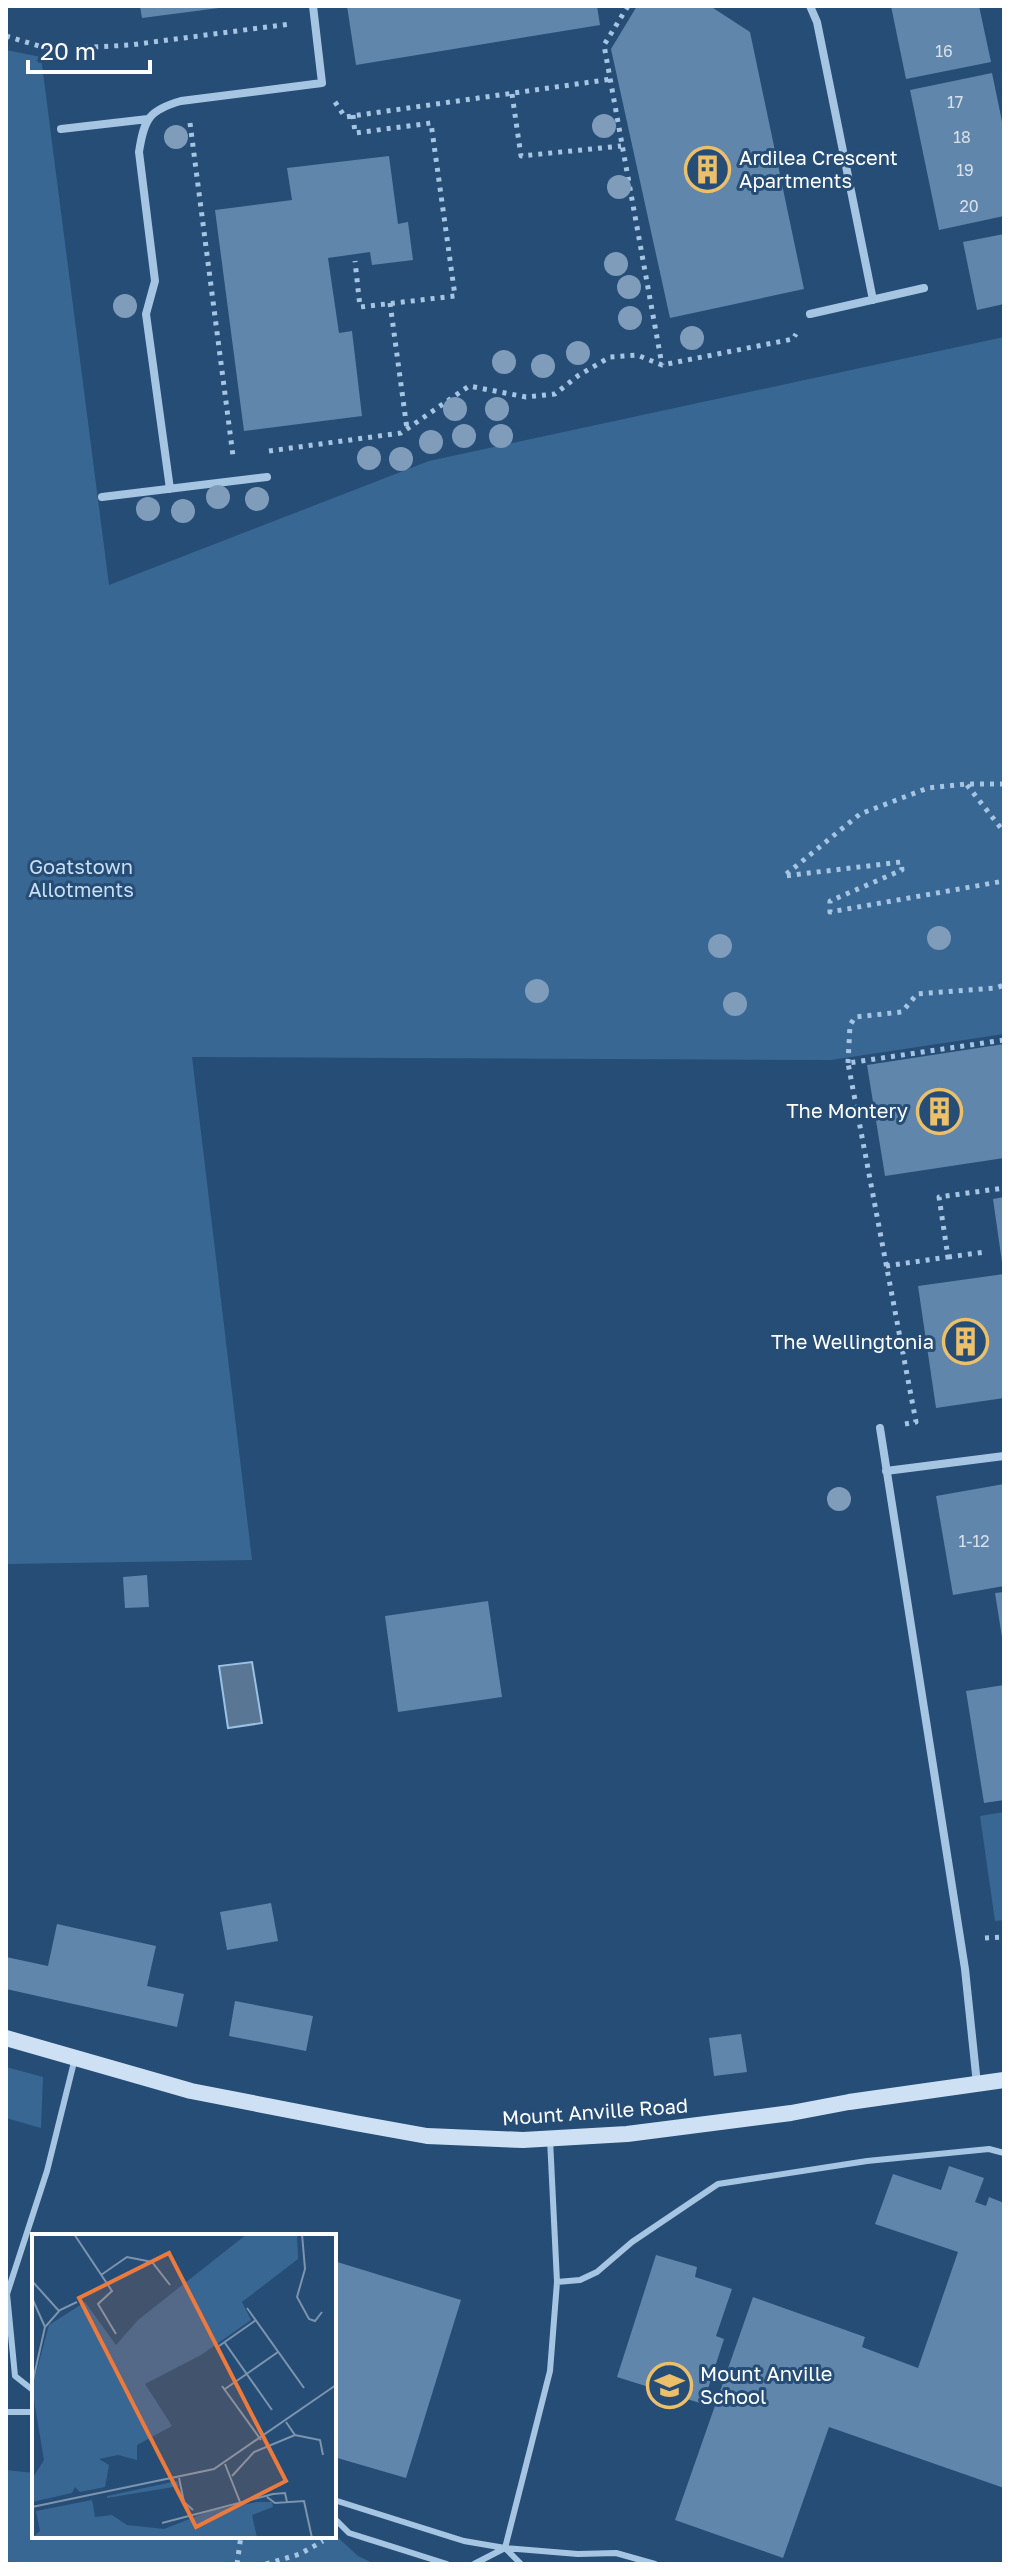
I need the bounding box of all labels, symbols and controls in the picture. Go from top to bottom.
scale bar [28,24,150,74]
text: 20 m [40,36,96,65]
house number: 16 [935,41,953,61]
house number: 17 [947,92,963,112]
house number: 18 [953,127,971,147]
building icon: Ardilea Crescent Apartments [684,145,732,193]
place label: Ardilea Crescent Apartments [739,145,898,192]
house number: 19 [956,160,974,180]
house number: 20 [959,196,979,216]
park label: Goatstown Allotments [28,854,134,901]
building icon: The Montery [915,1087,963,1135]
place label: The Montery [786,1098,908,1122]
building icon: The Wellingtonia [941,1318,989,1366]
place label: The Wellingtonia [771,1329,934,1353]
house number: 1-12 [959,1531,989,1551]
street label: Mount Anville Road [501,2093,689,2129]
inset map [32,2234,336,2538]
place label: Mount Anville School [700,2361,832,2408]
school or university icon: Mount Anville School [645,2362,693,2410]

